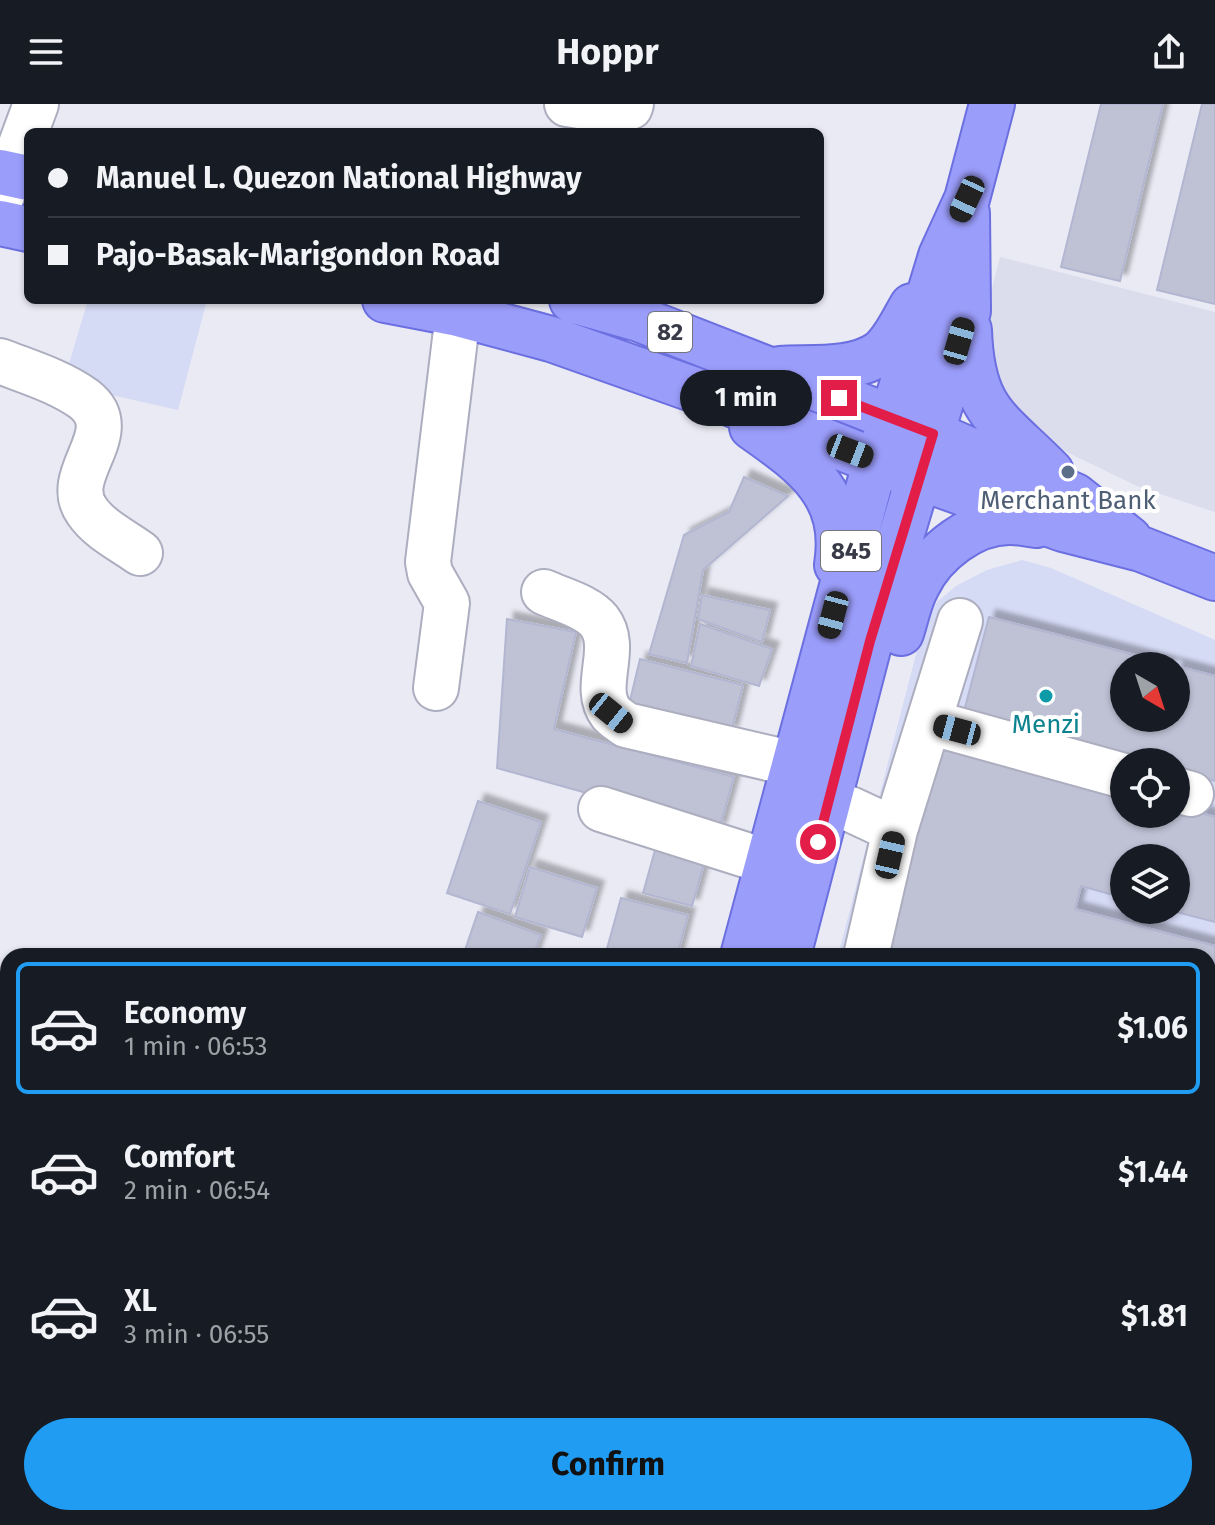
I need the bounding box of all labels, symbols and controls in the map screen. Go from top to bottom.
icon: menu [24,30,68,74]
text: Hoppr [556,30,659,74]
icon: share [1147,30,1191,74]
text: Manuel L. Quezon National Highway [96,160,582,196]
car [946,172,988,226]
text: Pajo-Basak-Marigondon Road [96,237,501,273]
road number: 82 [648,312,692,352]
car [941,315,977,367]
callout: 1 min [679,370,811,426]
route end [821,380,857,416]
text: 1 min [715,382,777,413]
car [823,431,877,471]
marker: Merchant Bank [1059,463,1077,481]
place label: Merchant Bank [980,485,1156,516]
road number: 845 [821,531,881,571]
car [815,589,851,641]
north arrow [1110,652,1190,732]
map controls [1110,652,1190,924]
marker: Menzi [1037,687,1055,705]
car [585,689,637,737]
place label: Menzi [1012,709,1080,740]
car [931,712,983,748]
button: locate [1110,748,1190,828]
route start [800,824,836,860]
car [873,829,907,881]
button: layers [1110,844,1190,924]
icon: car [28,992,100,1064]
text: Economy [124,995,246,1031]
text: $1.06 [1117,1010,1188,1046]
text: 1 min · 06:53 [124,1031,268,1062]
icon: car [28,1136,100,1208]
text: Comfort [124,1139,235,1175]
text: $1.44 [1118,1154,1188,1190]
text: 2 min · 06:54 [124,1175,270,1206]
icon: car [28,1280,100,1352]
text: XL [124,1283,157,1319]
text: $1.81 [1121,1298,1188,1334]
text: 3 min · 06:55 [124,1319,269,1350]
button: Confirm [24,1418,1192,1510]

